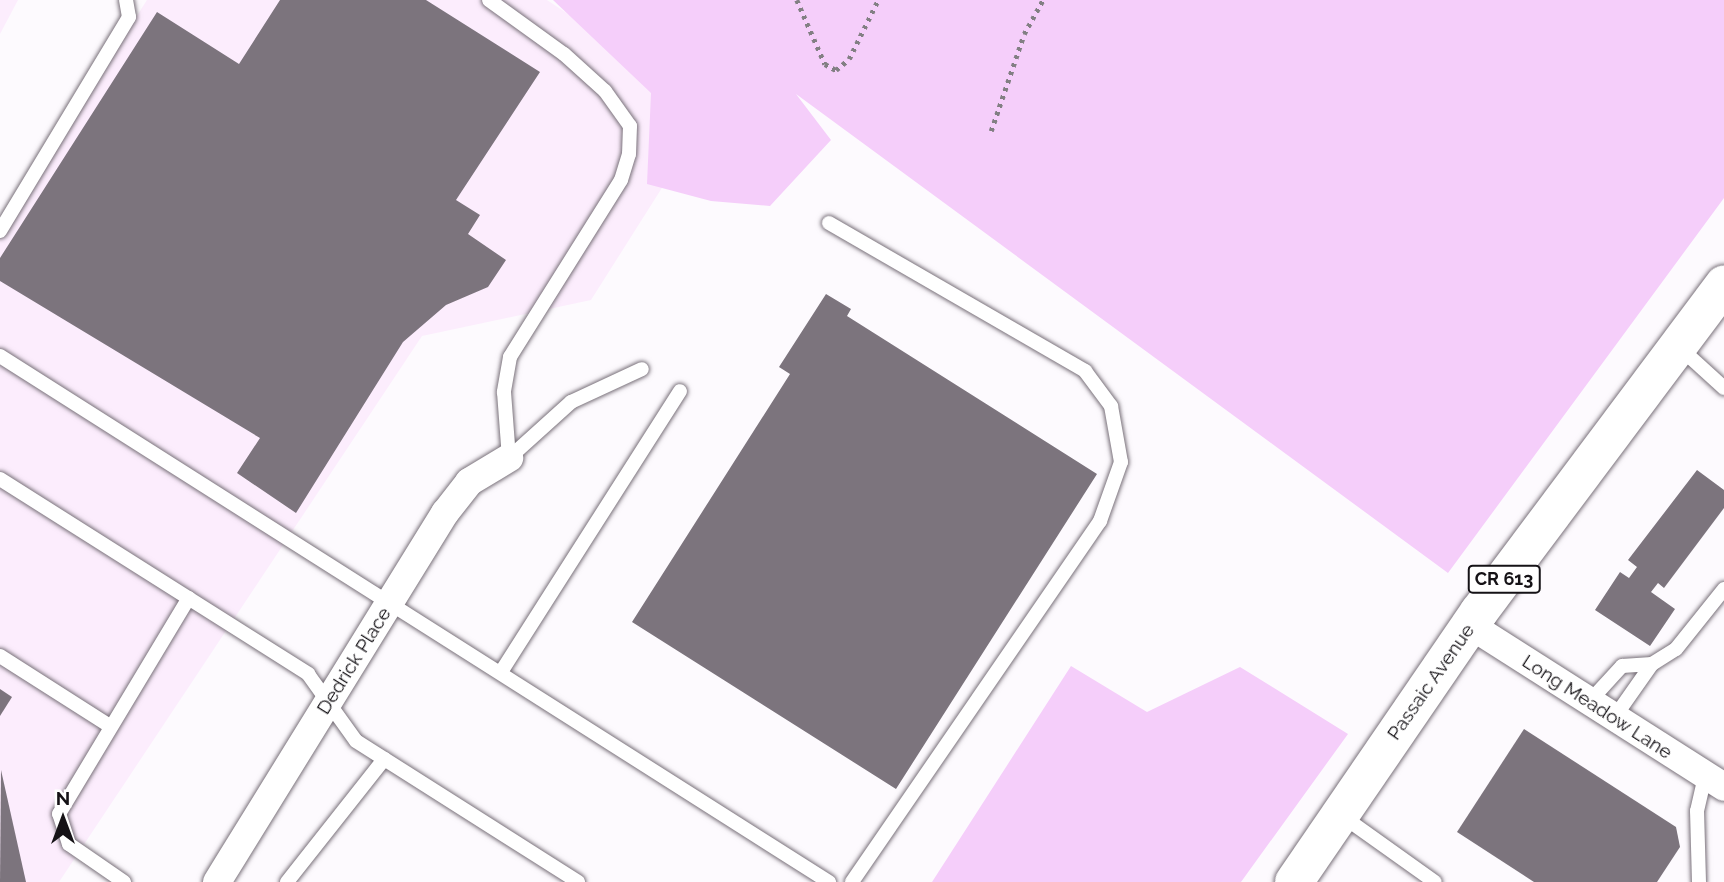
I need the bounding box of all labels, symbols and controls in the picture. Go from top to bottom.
road number: CR 613 [1467,564,1541,594]
street label: Dedrick Place [312,603,396,719]
street label: Passaic Avenue [1382,619,1480,745]
street label: Long Meadow Lane [1518,650,1676,764]
north arrow [28,784,98,854]
text: N [56,787,70,809]

